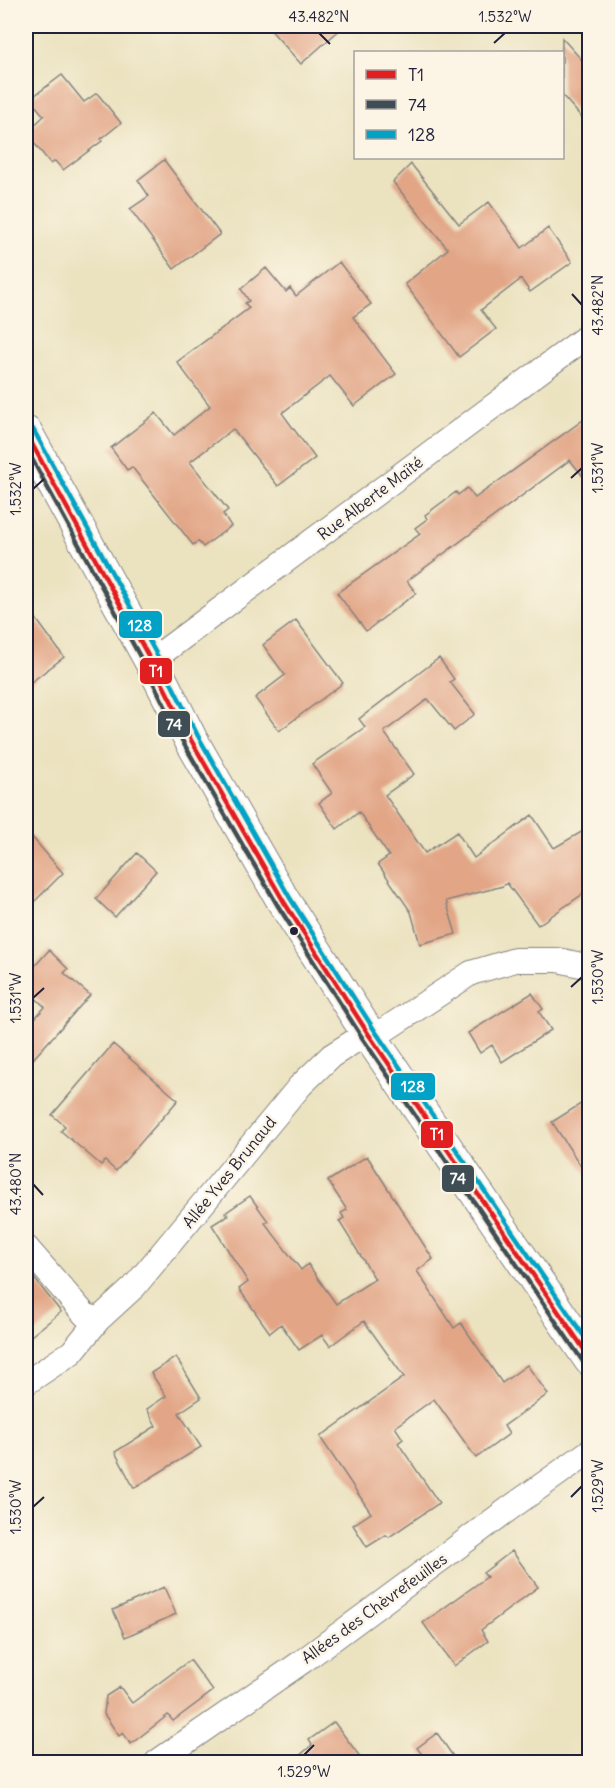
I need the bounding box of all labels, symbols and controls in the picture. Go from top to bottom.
text: 43.482°N [289,7,349,26]
text: 1.532°W [478,7,532,26]
legend [354,51,564,159]
text: T1 [408,63,424,86]
text: 74 [408,93,427,116]
text: 128 [408,123,435,146]
text: 43.482°N [588,275,607,335]
text: 1.531°W [588,442,607,493]
street label: Rue Alberte Maïté [313,452,427,544]
text: 1.532°W [6,462,25,516]
line badge: 128 [118,610,163,639]
text: 128 [128,615,152,635]
line badge: T1 [139,657,173,685]
text: T1 [149,661,163,681]
line badge: 74 [157,710,191,738]
text: 74 [166,714,182,734]
unlabelled marker [288,925,300,937]
text: 1.530°W [588,949,607,1004]
text: 1.531°W [6,972,25,1023]
line badge: 128 [390,1072,436,1101]
text: 128 [401,1076,425,1096]
street label: Allée Yves Brunaud [178,1112,280,1232]
line badge: T1 [420,1120,454,1149]
text: T1 [430,1124,444,1144]
text: 43.480°N [6,1153,25,1215]
line badge: 74 [441,1164,475,1193]
text: 74 [450,1168,466,1188]
text: 1.529°W [588,1459,607,1513]
text: 1.530°W [6,1479,25,1534]
street label: Allées des Chèvrefeuilles [297,1548,451,1668]
text: 1.529°W [277,1762,331,1781]

